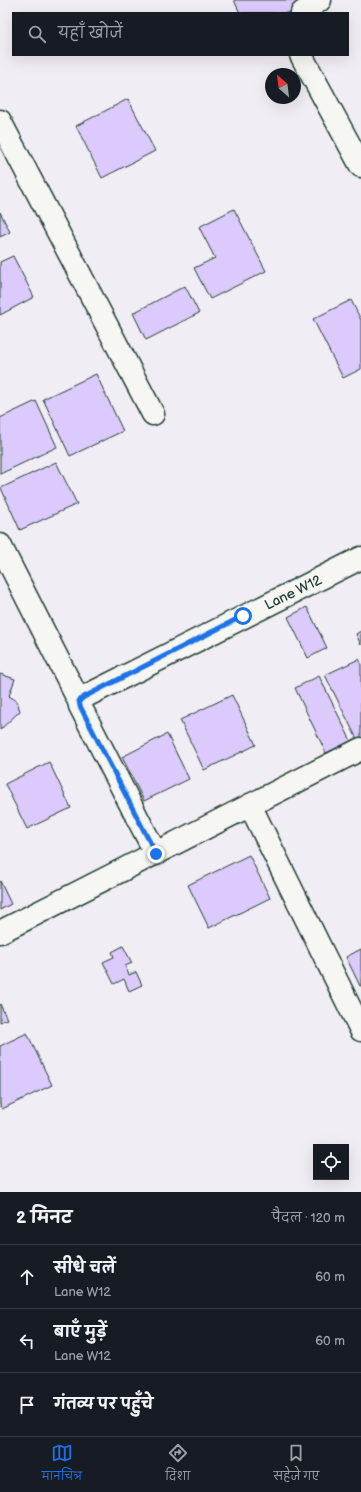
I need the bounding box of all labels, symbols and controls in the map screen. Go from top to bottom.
search box [12,12,349,56]
icon: search [26,23,48,45]
text: यहाँ खोजें [58,24,123,43]
north arrow [265,68,301,104]
street label: Lane W12 [262,571,325,614]
route start [234,607,252,625]
route end [147,845,165,863]
map controls [313,1144,349,1180]
button: locate [313,1144,349,1180]
text: 2 मिनट [16,1208,72,1228]
text: पैदल · 120 m [272,1210,345,1226]
text: सीधे चलें [54,1259,116,1278]
icon: ahead [16,1266,38,1288]
text: 60 m [315,1269,345,1285]
text: Lane W12 [54,1284,111,1300]
text: बाएँ मुड़ें [54,1323,107,1342]
icon: left [16,1330,38,1352]
text: 60 m [315,1333,345,1349]
text: Lane W12 [54,1348,111,1364]
icon: arrive [16,1394,38,1416]
text: गंतव्य पर पहुँचे [54,1395,153,1414]
tab: मानचित्र [42,1442,82,1488]
tab: दिशा [165,1442,190,1488]
tab: सहेजे गए [274,1442,319,1488]

